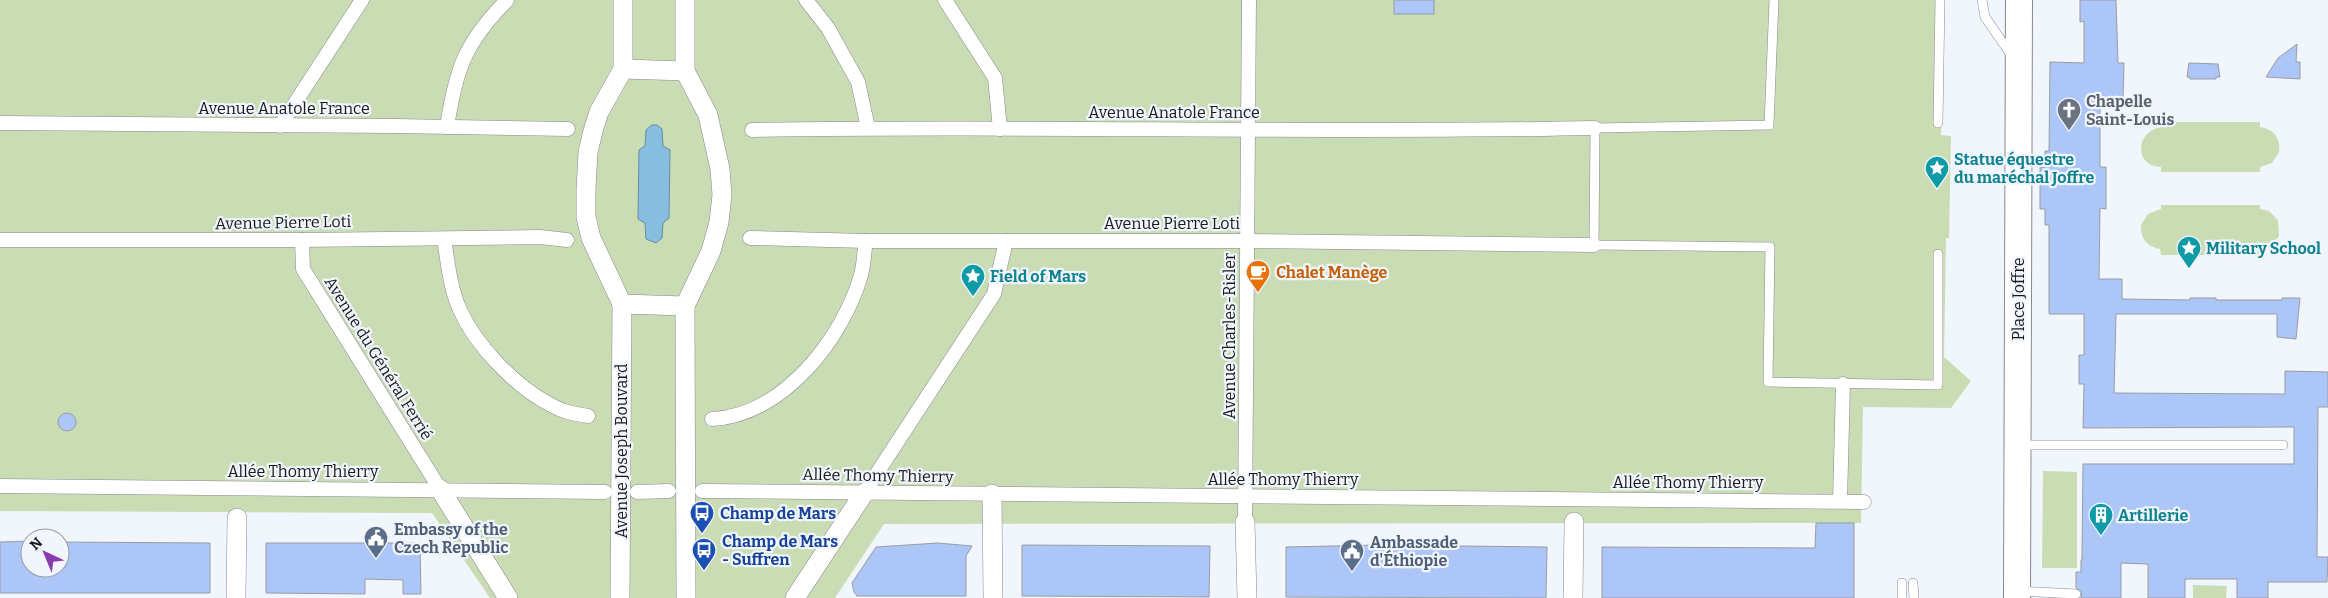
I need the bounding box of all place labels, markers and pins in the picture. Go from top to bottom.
place label: Chapelle Saint-Louis [2086,92,2174,129]
church icon: Chapelle Saint-Louis [2056,97,2082,131]
place label: Statue équestre du maréchal Joffre [1954,150,2094,187]
place icon: Statue équestre du maréchal Joffre [1924,155,1950,189]
place icon: Military School [2176,235,2202,269]
place label: Military School [2206,239,2321,258]
cafe icon: Chalet Manège [1245,259,1271,293]
place icon: Field of Mars [960,263,986,297]
place label: Chalet Manège [1276,263,1388,282]
place label: Field of Mars [990,267,1086,286]
bus stop icon: Champ de Mars [689,500,715,534]
building icon: Artillerie [2088,502,2114,536]
place label: Champ de Mars [720,504,836,523]
place label: Artillerie [2118,506,2188,525]
place label: Embassy of the Czech Republic [394,520,509,557]
public building icon: Embassy of the Czech Republic [363,525,389,559]
place label: Champ de Mars - Suffren [722,532,838,569]
place label: Ambassade d'Éthiopie [1370,533,1458,570]
bus stop icon: Champ de Mars - Suffren [691,537,717,571]
public building icon: Ambassade d'Éthiopie [1339,538,1365,572]

